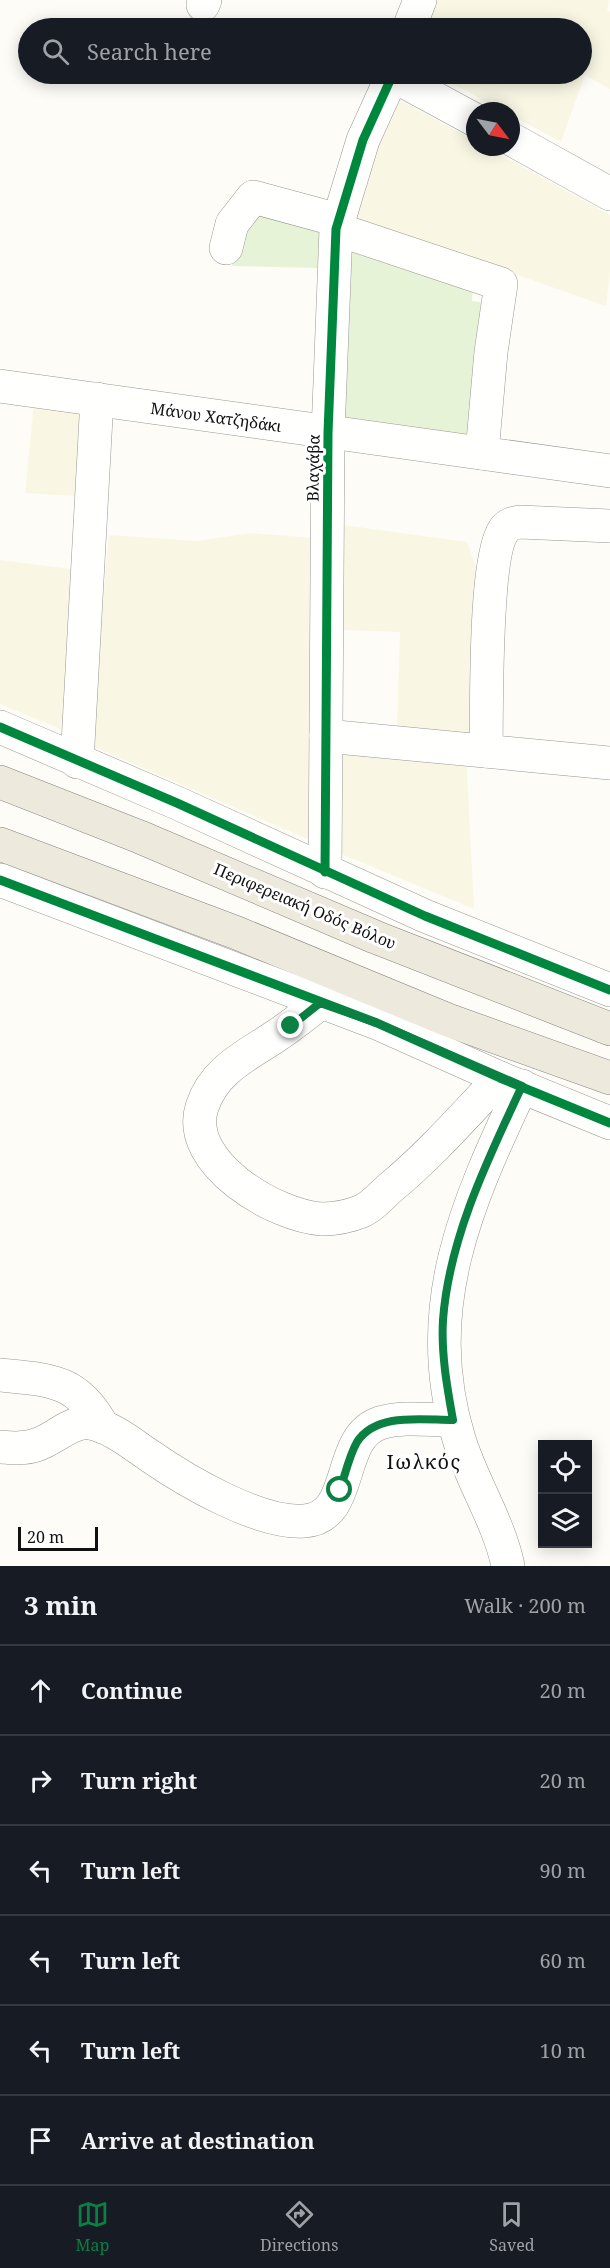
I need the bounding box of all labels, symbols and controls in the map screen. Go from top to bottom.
search box [18,18,592,84]
icon: search [39,35,72,68]
text: Search here [87,36,212,66]
north arrow [466,102,520,156]
street label: Μάνου Χατζηδάκι [149,397,283,437]
street label: Βλαχάβα [301,434,325,502]
street label: Περιφερειακή Οδός Βόλου [211,858,399,954]
route end [277,1012,303,1038]
map controls [538,1440,592,1548]
button: locate [538,1440,592,1494]
district label: Ιωλκός [386,1448,462,1475]
route start [326,1476,352,1502]
button: layers [538,1494,592,1548]
scale bar [18,1524,98,1552]
text: 20 m [27,1526,64,1548]
text: 3 min [24,1587,98,1623]
text: Walk · 200 m [464,1592,586,1619]
icon: ahead [24,1674,57,1707]
text: Continue [81,1675,183,1705]
text: 20 m [540,1677,586,1704]
icon: right [24,1764,57,1797]
text: Turn right [81,1765,197,1795]
text: 20 m [540,1767,586,1794]
icon: left [24,1854,57,1887]
text: Turn left [81,1855,180,1885]
text: 90 m [540,1857,586,1884]
icon: left [24,1944,57,1977]
text: Turn left [81,1945,180,1975]
text: 60 m [540,1947,586,1974]
icon: left [24,2034,57,2067]
text: Turn left [81,2035,180,2065]
text: 10 m [540,2037,586,2064]
icon: arrive [24,2124,57,2157]
text: Arrive at destination [81,2125,315,2155]
tab: Map [75,2198,109,2256]
tab: Directions [260,2198,338,2256]
tab: Saved [489,2198,535,2256]

